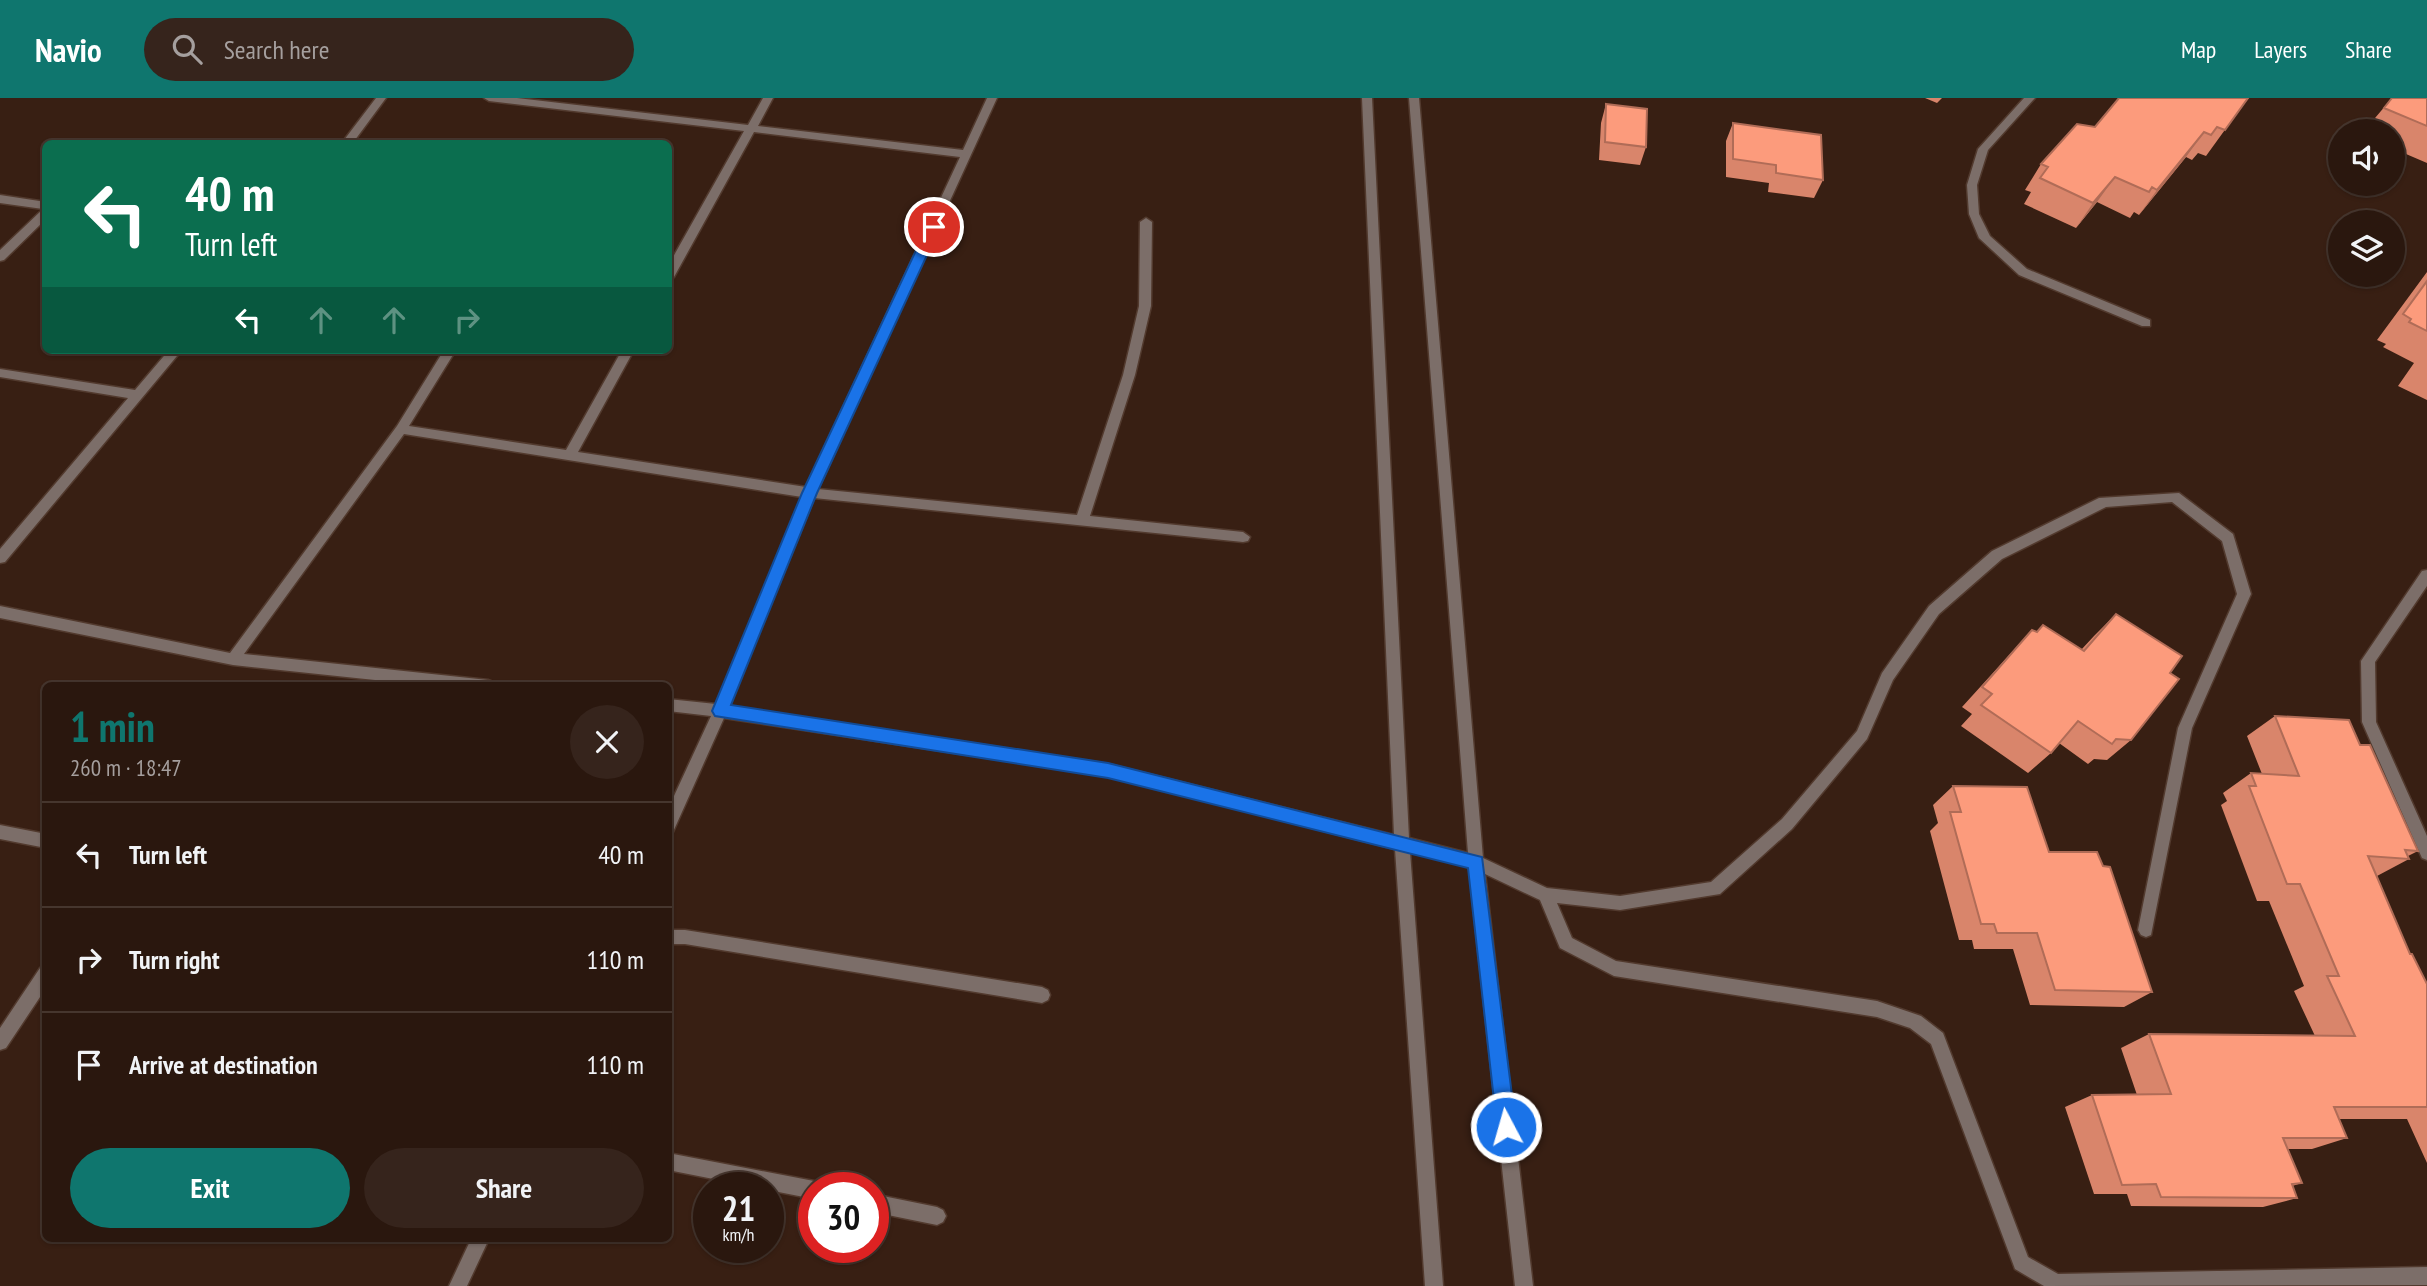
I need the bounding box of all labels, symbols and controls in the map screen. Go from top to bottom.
search box [144,18,634,81]
text: Navio [35,28,102,71]
icon: search [168,30,206,68]
text: Search here [224,33,329,66]
text: Map [2181,34,2216,65]
text: Layers [2254,34,2307,65]
text: Share [2345,34,2392,65]
map controls [2328,119,2405,287]
button: sound [2328,119,2405,196]
text: 40 m [185,161,274,225]
icon: left [70,168,161,259]
pin [904,197,964,257]
icon: arrive [915,208,953,246]
button: layers [2328,210,2405,287]
text: Turn left [185,223,277,265]
icon: left [229,301,267,339]
icon: ahead [302,301,340,339]
icon: ahead [375,301,413,339]
icon: right [448,301,486,339]
text: 1 min [70,699,155,754]
button: close [570,705,644,779]
text: 260 m · 18:47 [70,753,182,782]
icon: left [70,836,108,874]
text: Turn left [129,838,207,871]
text: 40 m [598,838,644,871]
icon: right [70,941,108,979]
text: Turn right [129,943,220,976]
text: 110 m [586,943,644,976]
icon: arrive [70,1046,108,1084]
text: Arrive at destination [129,1048,318,1081]
text: 110 m [586,1048,644,1081]
position arrow [1469,1090,1543,1164]
button: Exit [70,1148,350,1228]
button: Share [364,1148,644,1228]
speed limit sign: 30 [798,1172,889,1263]
text: 21 [722,1185,755,1231]
text: km/h [723,1223,754,1246]

